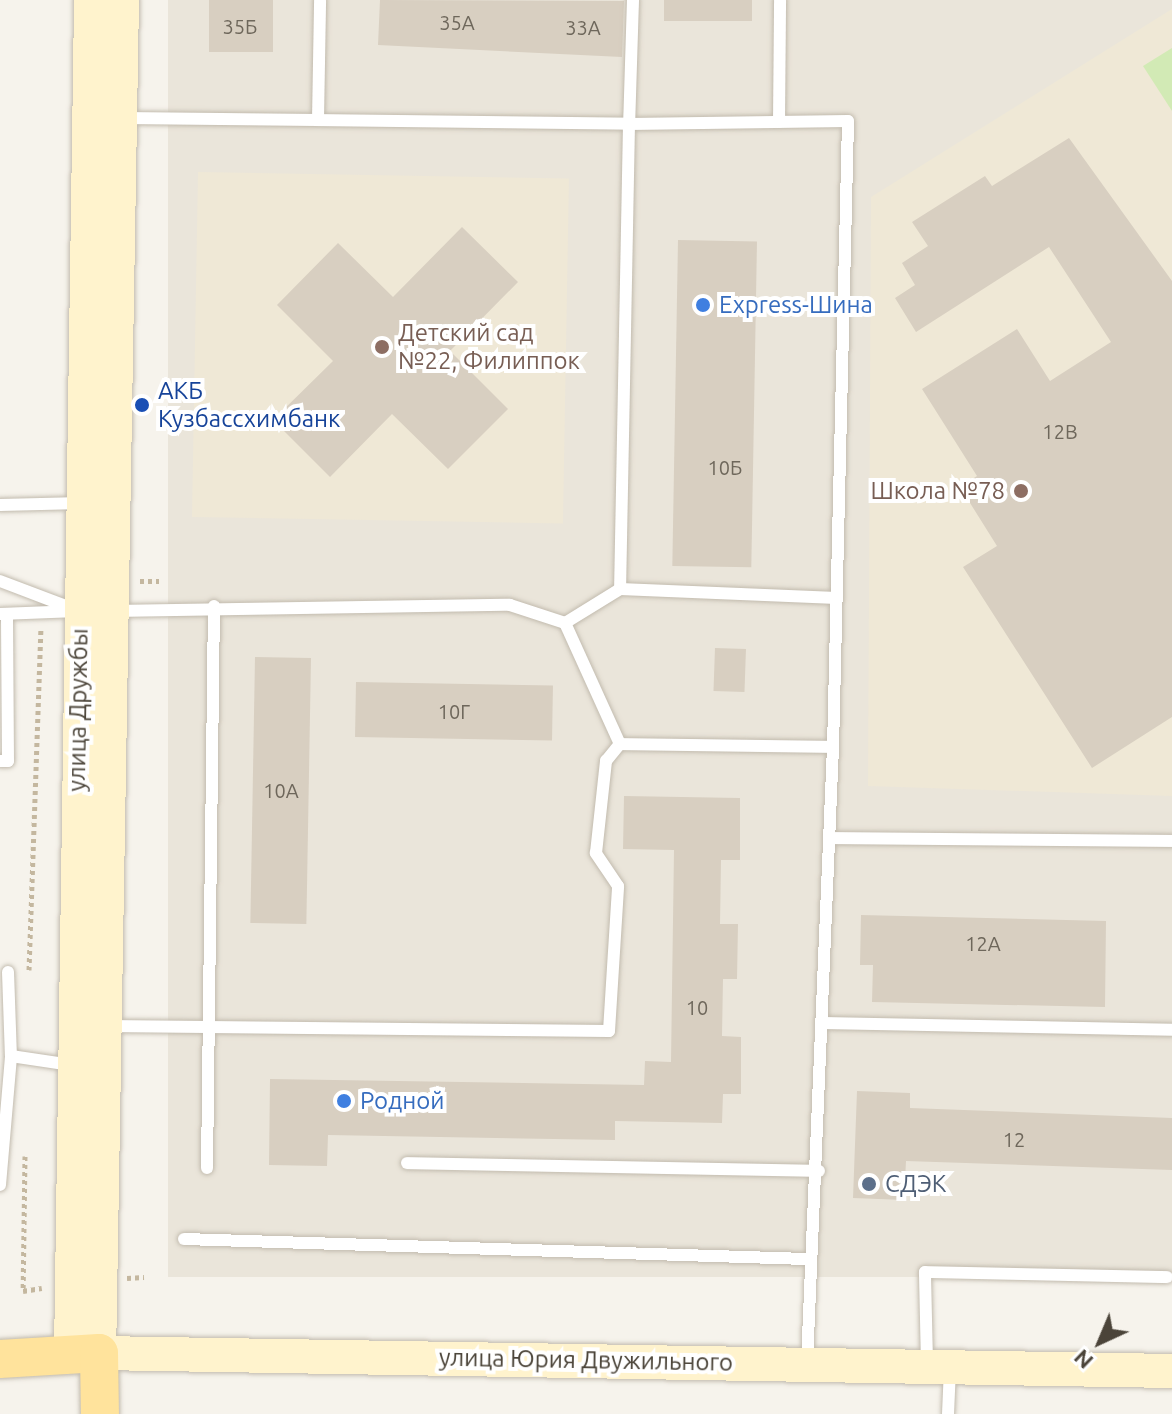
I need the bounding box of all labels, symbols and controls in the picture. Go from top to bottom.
house number: 35А [439,10,475,34]
house number: 35Б [223,14,257,38]
house number: 33А [565,15,601,39]
place label: Express-Шина [719,291,873,319]
marker: Express-Шина [694,296,712,314]
place label: Детский сад №22, Филиппок [398,319,580,375]
marker: Детский сад №22, Филиппок [373,338,391,356]
place label: АКБ Кузбассхимбанк [158,377,340,433]
marker: АКБ Кузбассхимбанк [133,396,151,414]
house number: 12В [1042,419,1078,443]
house number: 10Б [708,455,742,479]
place label: Школа №78 [870,477,1005,505]
marker: Школа №78 [1012,482,1030,500]
street label: улица Дружбы [62,628,94,792]
house number: 10Г [438,699,470,723]
house number: 10А [263,778,299,802]
house number: 12А [965,931,1001,955]
house number: 10 [686,995,708,1019]
place label: Родной [360,1087,444,1115]
marker: Родной [335,1092,353,1110]
house number: 12 [1003,1127,1025,1151]
place label: СДЭК [885,1170,946,1198]
marker: СДЭК [860,1175,878,1193]
north arrow [1060,1302,1140,1382]
street label: улица Юрия Двужильного [439,1343,733,1377]
text: N [1068,1345,1098,1374]

